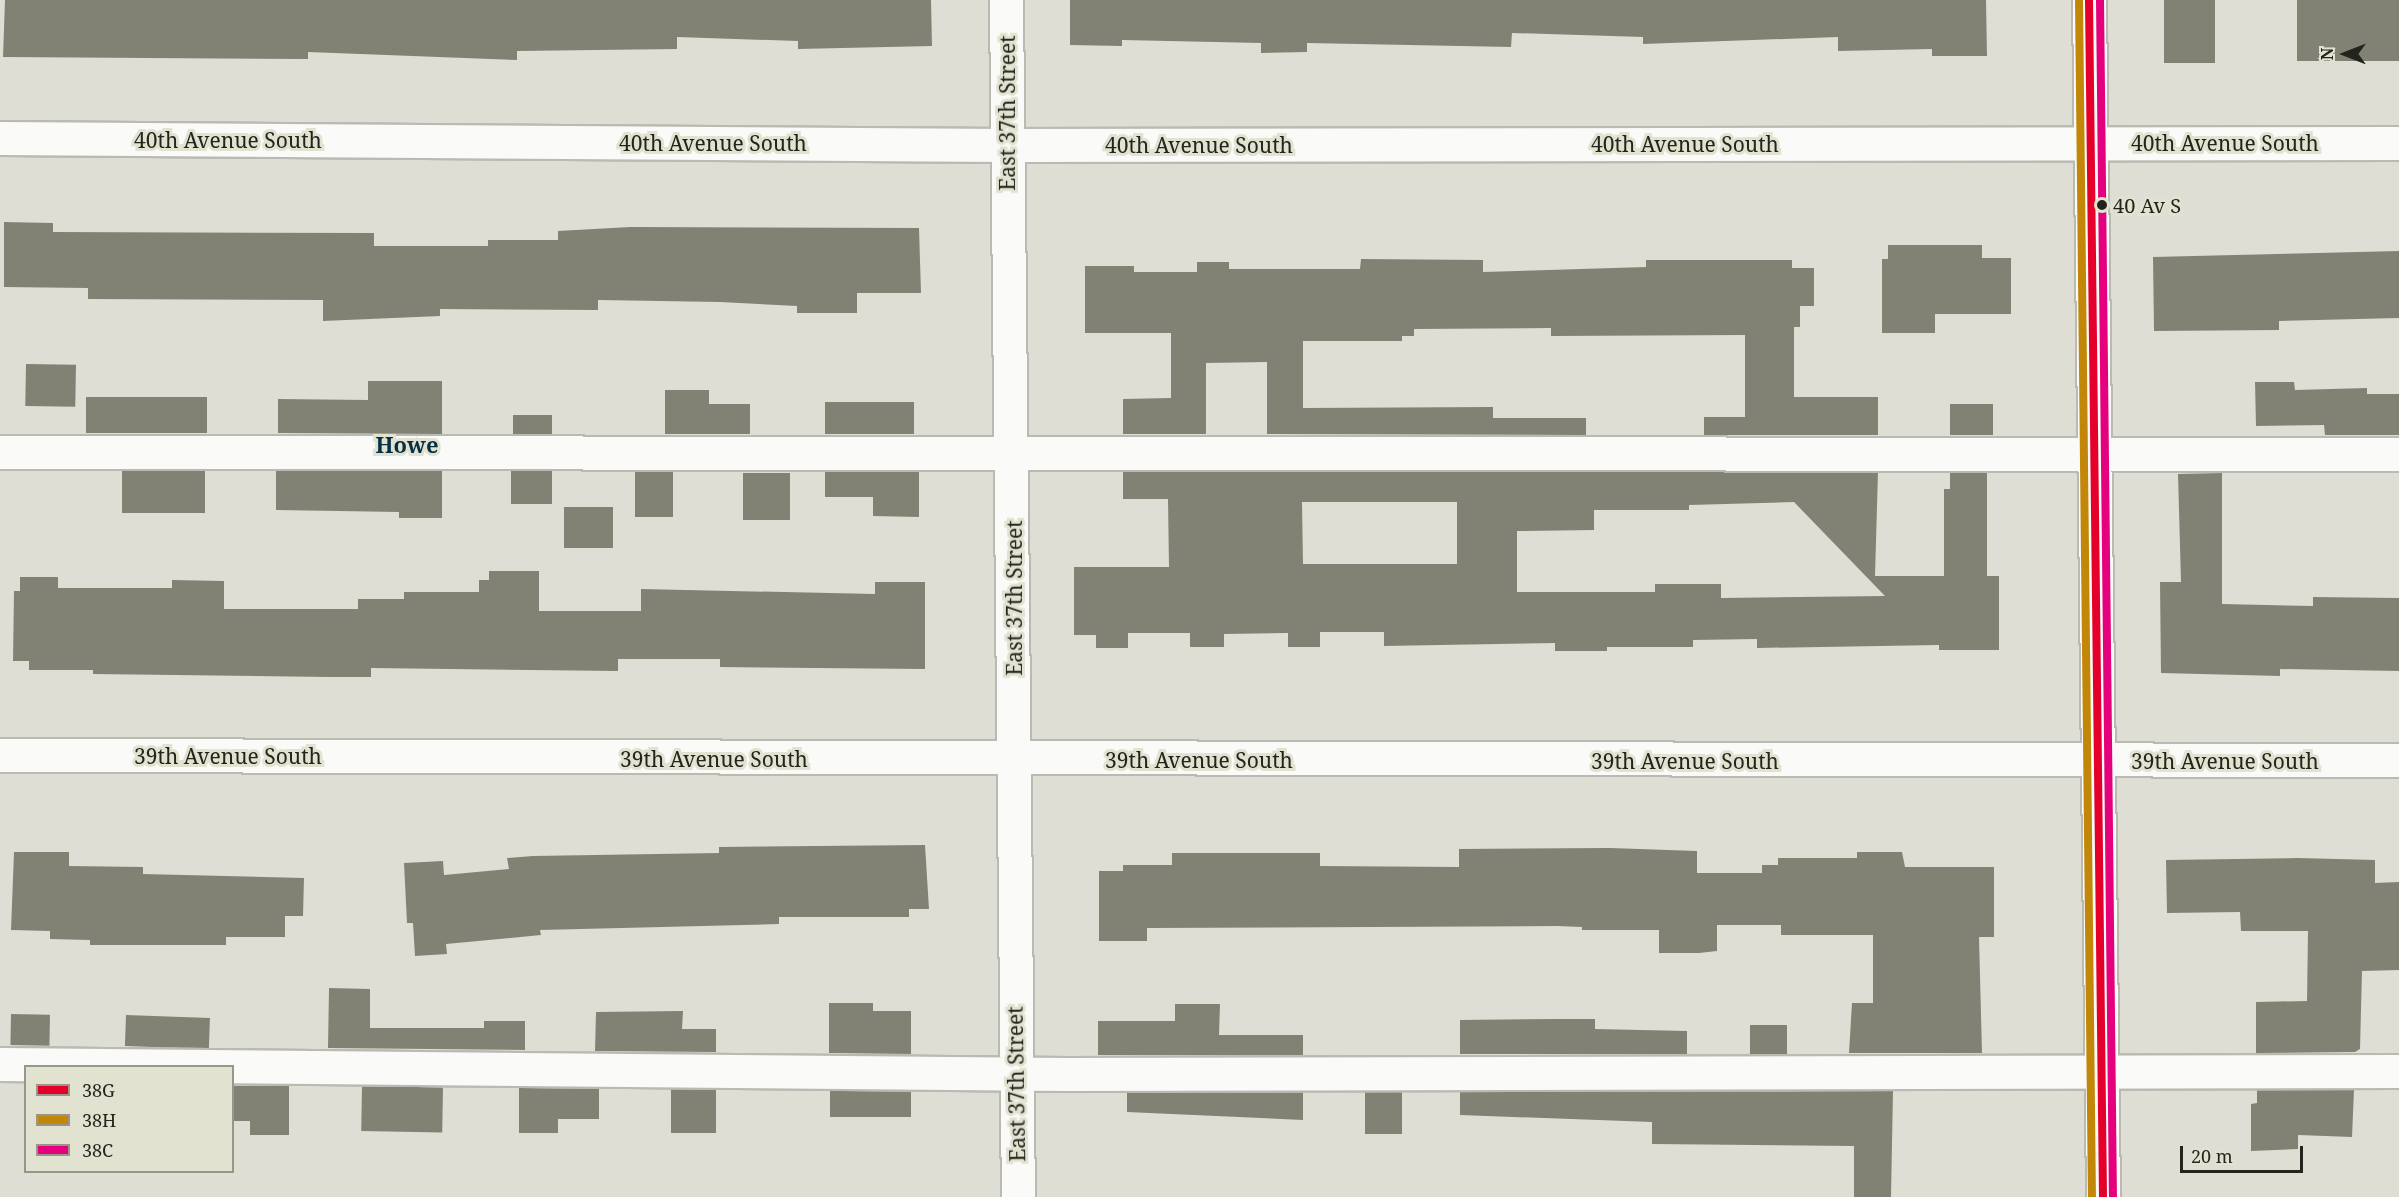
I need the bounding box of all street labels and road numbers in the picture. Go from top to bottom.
street label: East 37th Street [994,35,1020,191]
street label: 40th Avenue South [134,127,322,153]
street label: 40th Avenue South [619,130,807,156]
street label: 40th Avenue South [2131,130,2319,156]
street label: 40th Avenue South [1591,131,1779,157]
street label: 40th Avenue South [1105,132,1293,158]
street label: East 37th Street [1001,520,1027,676]
street label: 39th Avenue South [134,743,322,769]
street label: 39th Avenue South [620,746,808,772]
street label: 39th Avenue South [1105,747,1293,773]
street label: 39th Avenue South [1591,748,1779,774]
street label: 39th Avenue South [2131,748,2319,774]
street label: East 37th Street [1002,1006,1030,1162]

